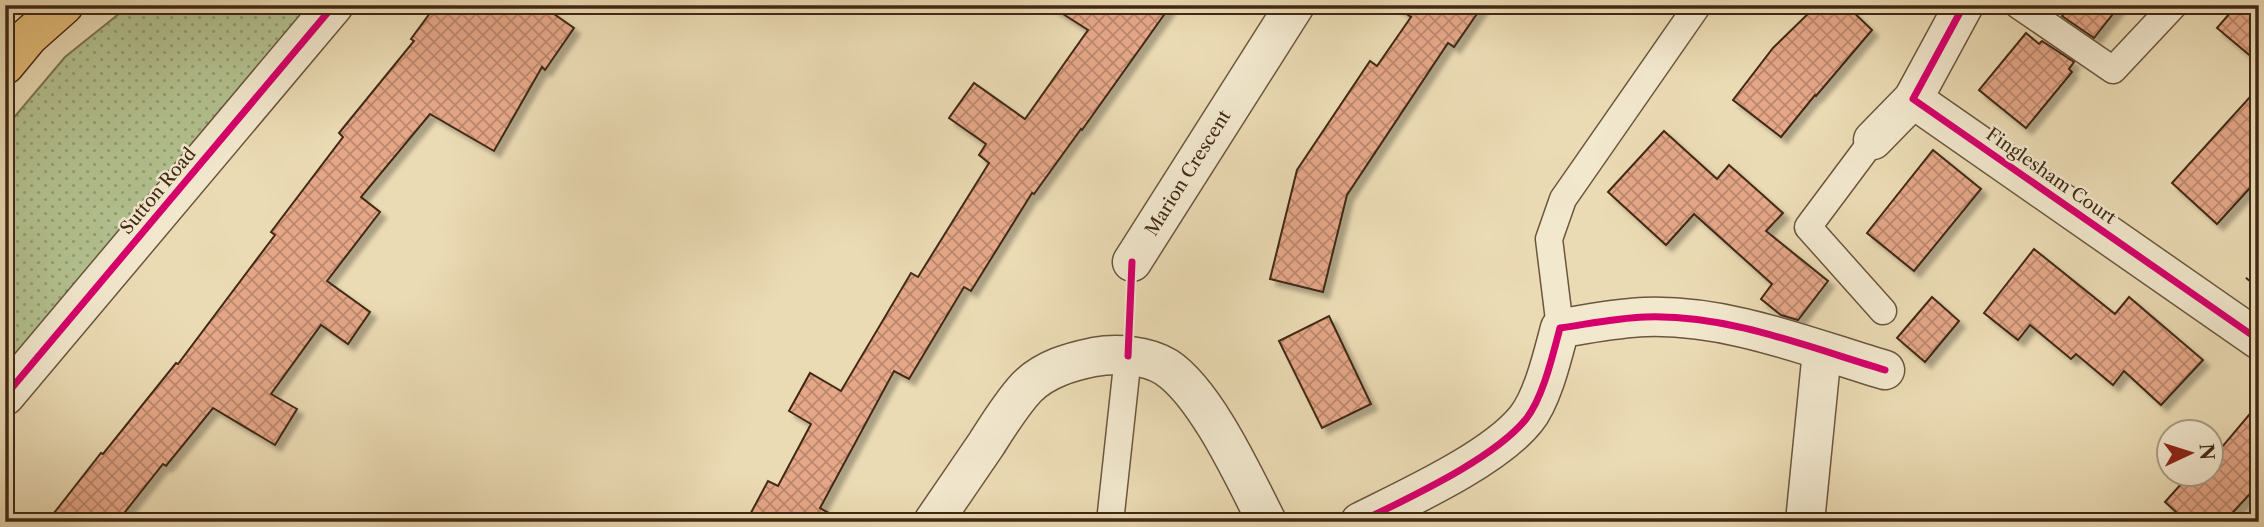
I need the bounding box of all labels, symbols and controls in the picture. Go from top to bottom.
street label: Marion Crescent [1141,106,1236,240]
street label: Finglesham Court [1982,123,2121,229]
street label: Sutton Road [115,143,201,239]
north arrow [2156,419,2226,489]
text: N [2194,443,2219,461]

